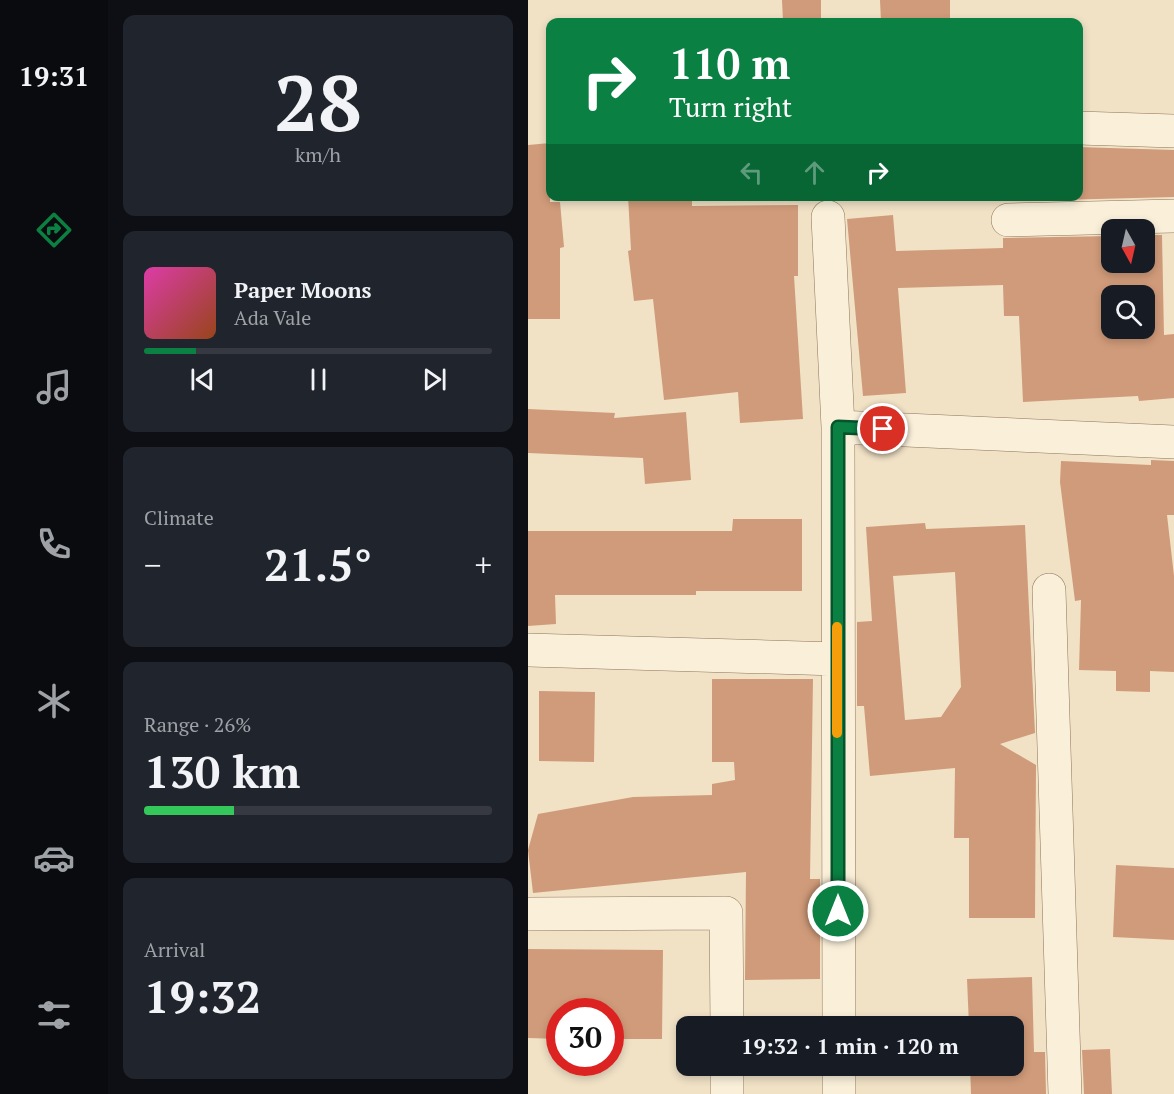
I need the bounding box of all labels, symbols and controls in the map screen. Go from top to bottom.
text: 110 m [669,35,790,91]
icon: right [570,42,648,120]
text: 28 [274,50,362,153]
text: 19:31 [19,58,89,94]
text: Turn right [669,89,792,125]
text: km/h [295,141,341,168]
icon: left [735,156,768,189]
icon: ahead [798,156,831,189]
icon: right [861,156,894,189]
icon: directions [33,209,75,251]
north arrow [1101,219,1155,273]
map controls [1101,219,1155,339]
text: Paper Moons [234,275,372,304]
button: search [1101,285,1155,339]
text: Ada Vale [234,304,311,331]
icon: previous [186,363,219,396]
icon: pause [302,363,335,396]
icon: next [418,363,451,396]
icon: music [33,366,75,408]
pin [857,403,908,454]
icon: arrive [866,412,899,445]
text: Climate [144,504,214,531]
icon: phone [33,523,75,565]
text: 21.5° [264,534,372,594]
text: − [144,543,162,586]
text: + [474,543,492,586]
icon: climate [33,680,75,722]
text: Range · 26% [144,711,251,738]
text: 130 km [144,741,300,801]
icon: car [33,837,75,879]
position arrow [806,879,870,943]
text: Arrival [144,936,205,963]
text: 19:32 [144,966,261,1026]
icon: filters [33,994,75,1036]
speed limit sign: 30 [546,998,624,1076]
text: 19:32 · 1 min · 120 m [741,1031,959,1060]

